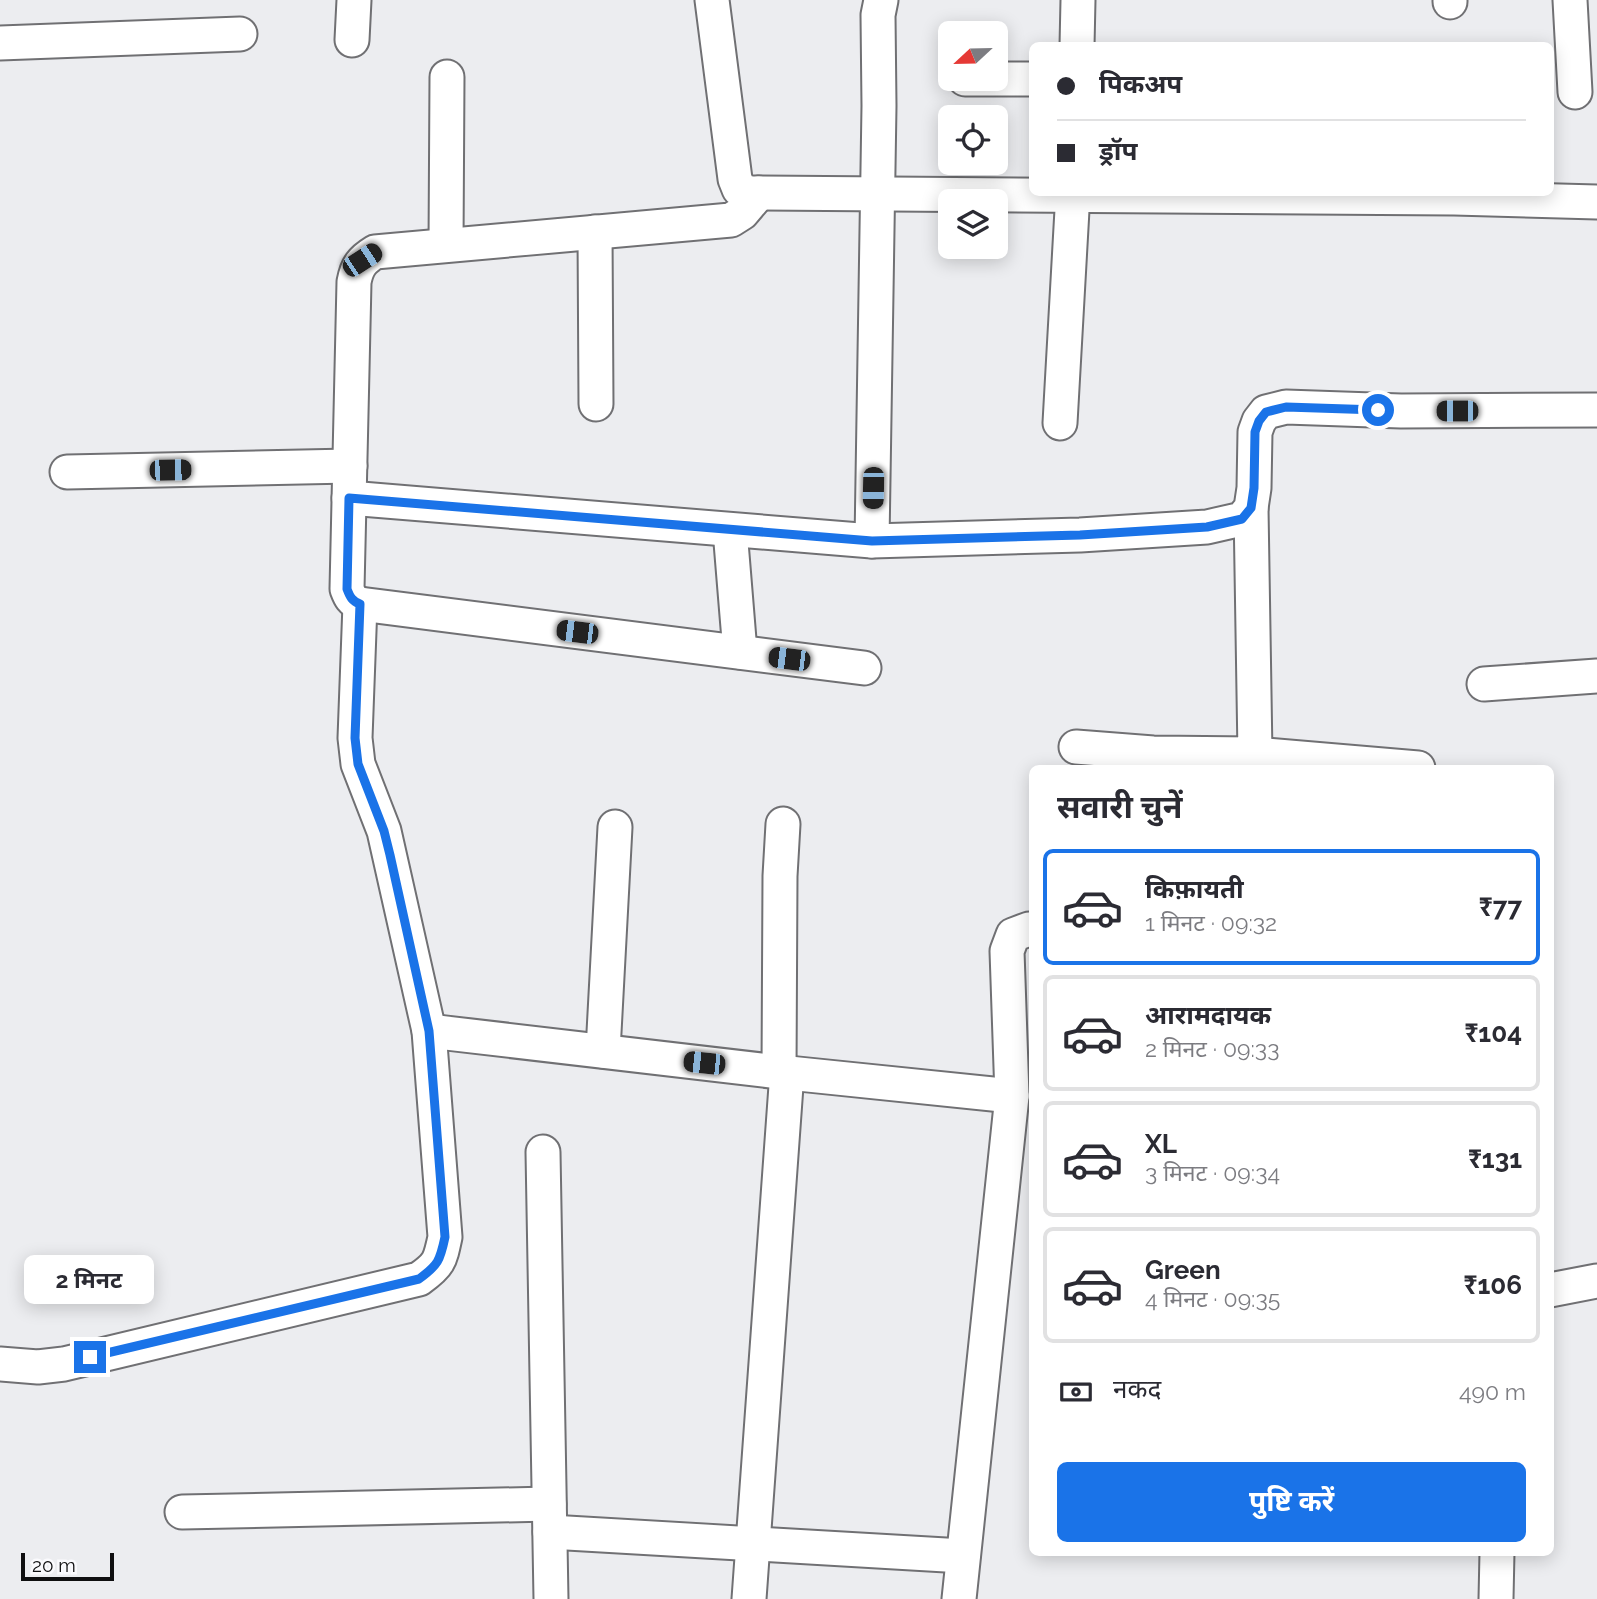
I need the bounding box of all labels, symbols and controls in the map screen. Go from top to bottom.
north arrow [938,21,1008,91]
map controls [938,21,1008,259]
text: पिकअप [1099,69,1182,99]
button: locate [938,105,1008,175]
text: ड्रॉप [1099,136,1137,166]
button: layers [938,189,1008,259]
car [339,240,386,280]
route start [1362,394,1394,426]
car [1437,401,1479,422]
car [149,459,192,481]
car [863,467,884,509]
car [555,619,600,645]
car [767,646,812,672]
text: सवारी चुनें [1057,788,1182,825]
text: किफ़ायती [1145,874,1244,904]
icon: car [1061,876,1124,939]
text: ₹77 [1479,892,1522,922]
text: 1 मिनट · 09:32 [1145,909,1277,936]
text: आरामदायक [1145,1000,1271,1030]
icon: car [1061,1002,1124,1065]
text: ₹104 [1464,1018,1522,1048]
text: 2 मिनट · 09:33 [1145,1035,1279,1062]
car [683,1050,726,1076]
icon: car [1061,1128,1124,1191]
text: XL [1145,1129,1177,1159]
text: ₹131 [1468,1144,1522,1174]
text: 3 मिनट · 09:34 [1145,1159,1280,1186]
icon: car [1061,1254,1124,1317]
text: Green [1145,1255,1221,1285]
callout: 2 मिनट [25,1256,155,1304]
text: 2 मिनट [56,1266,122,1293]
text: ₹106 [1463,1270,1522,1300]
text: 4 मिनट · 09:35 [1145,1285,1280,1312]
route end [74,1341,106,1373]
icon: cash [1057,1373,1095,1411]
text: नकद [1113,1374,1161,1404]
text: 490 m [1459,1378,1526,1405]
button: पुष्टि करें [1057,1462,1526,1542]
scale bar [21,1550,114,1582]
text: 20 m [32,1554,76,1576]

